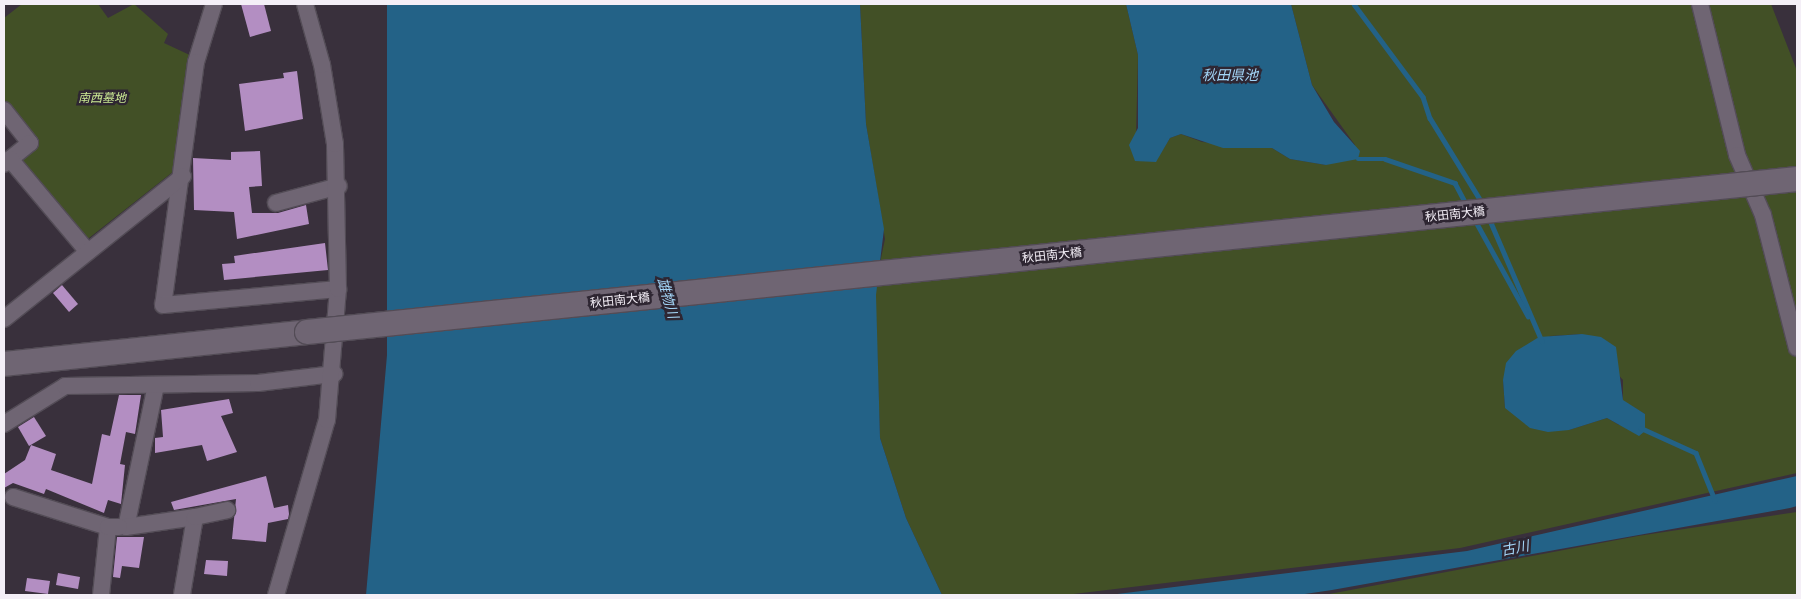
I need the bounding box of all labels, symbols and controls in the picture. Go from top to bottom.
water label: 秋田県池 [1202,67,1258,83]
park label: 南西墓地 [78,91,126,105]
street label: 秋田南大橋 [1424,204,1486,224]
street label: 秋田南大橋 [1021,245,1083,265]
water label: 雄物川 [654,275,682,321]
street label: 秋田南大橋 [589,290,651,310]
water label: 古川 [1500,537,1530,559]

